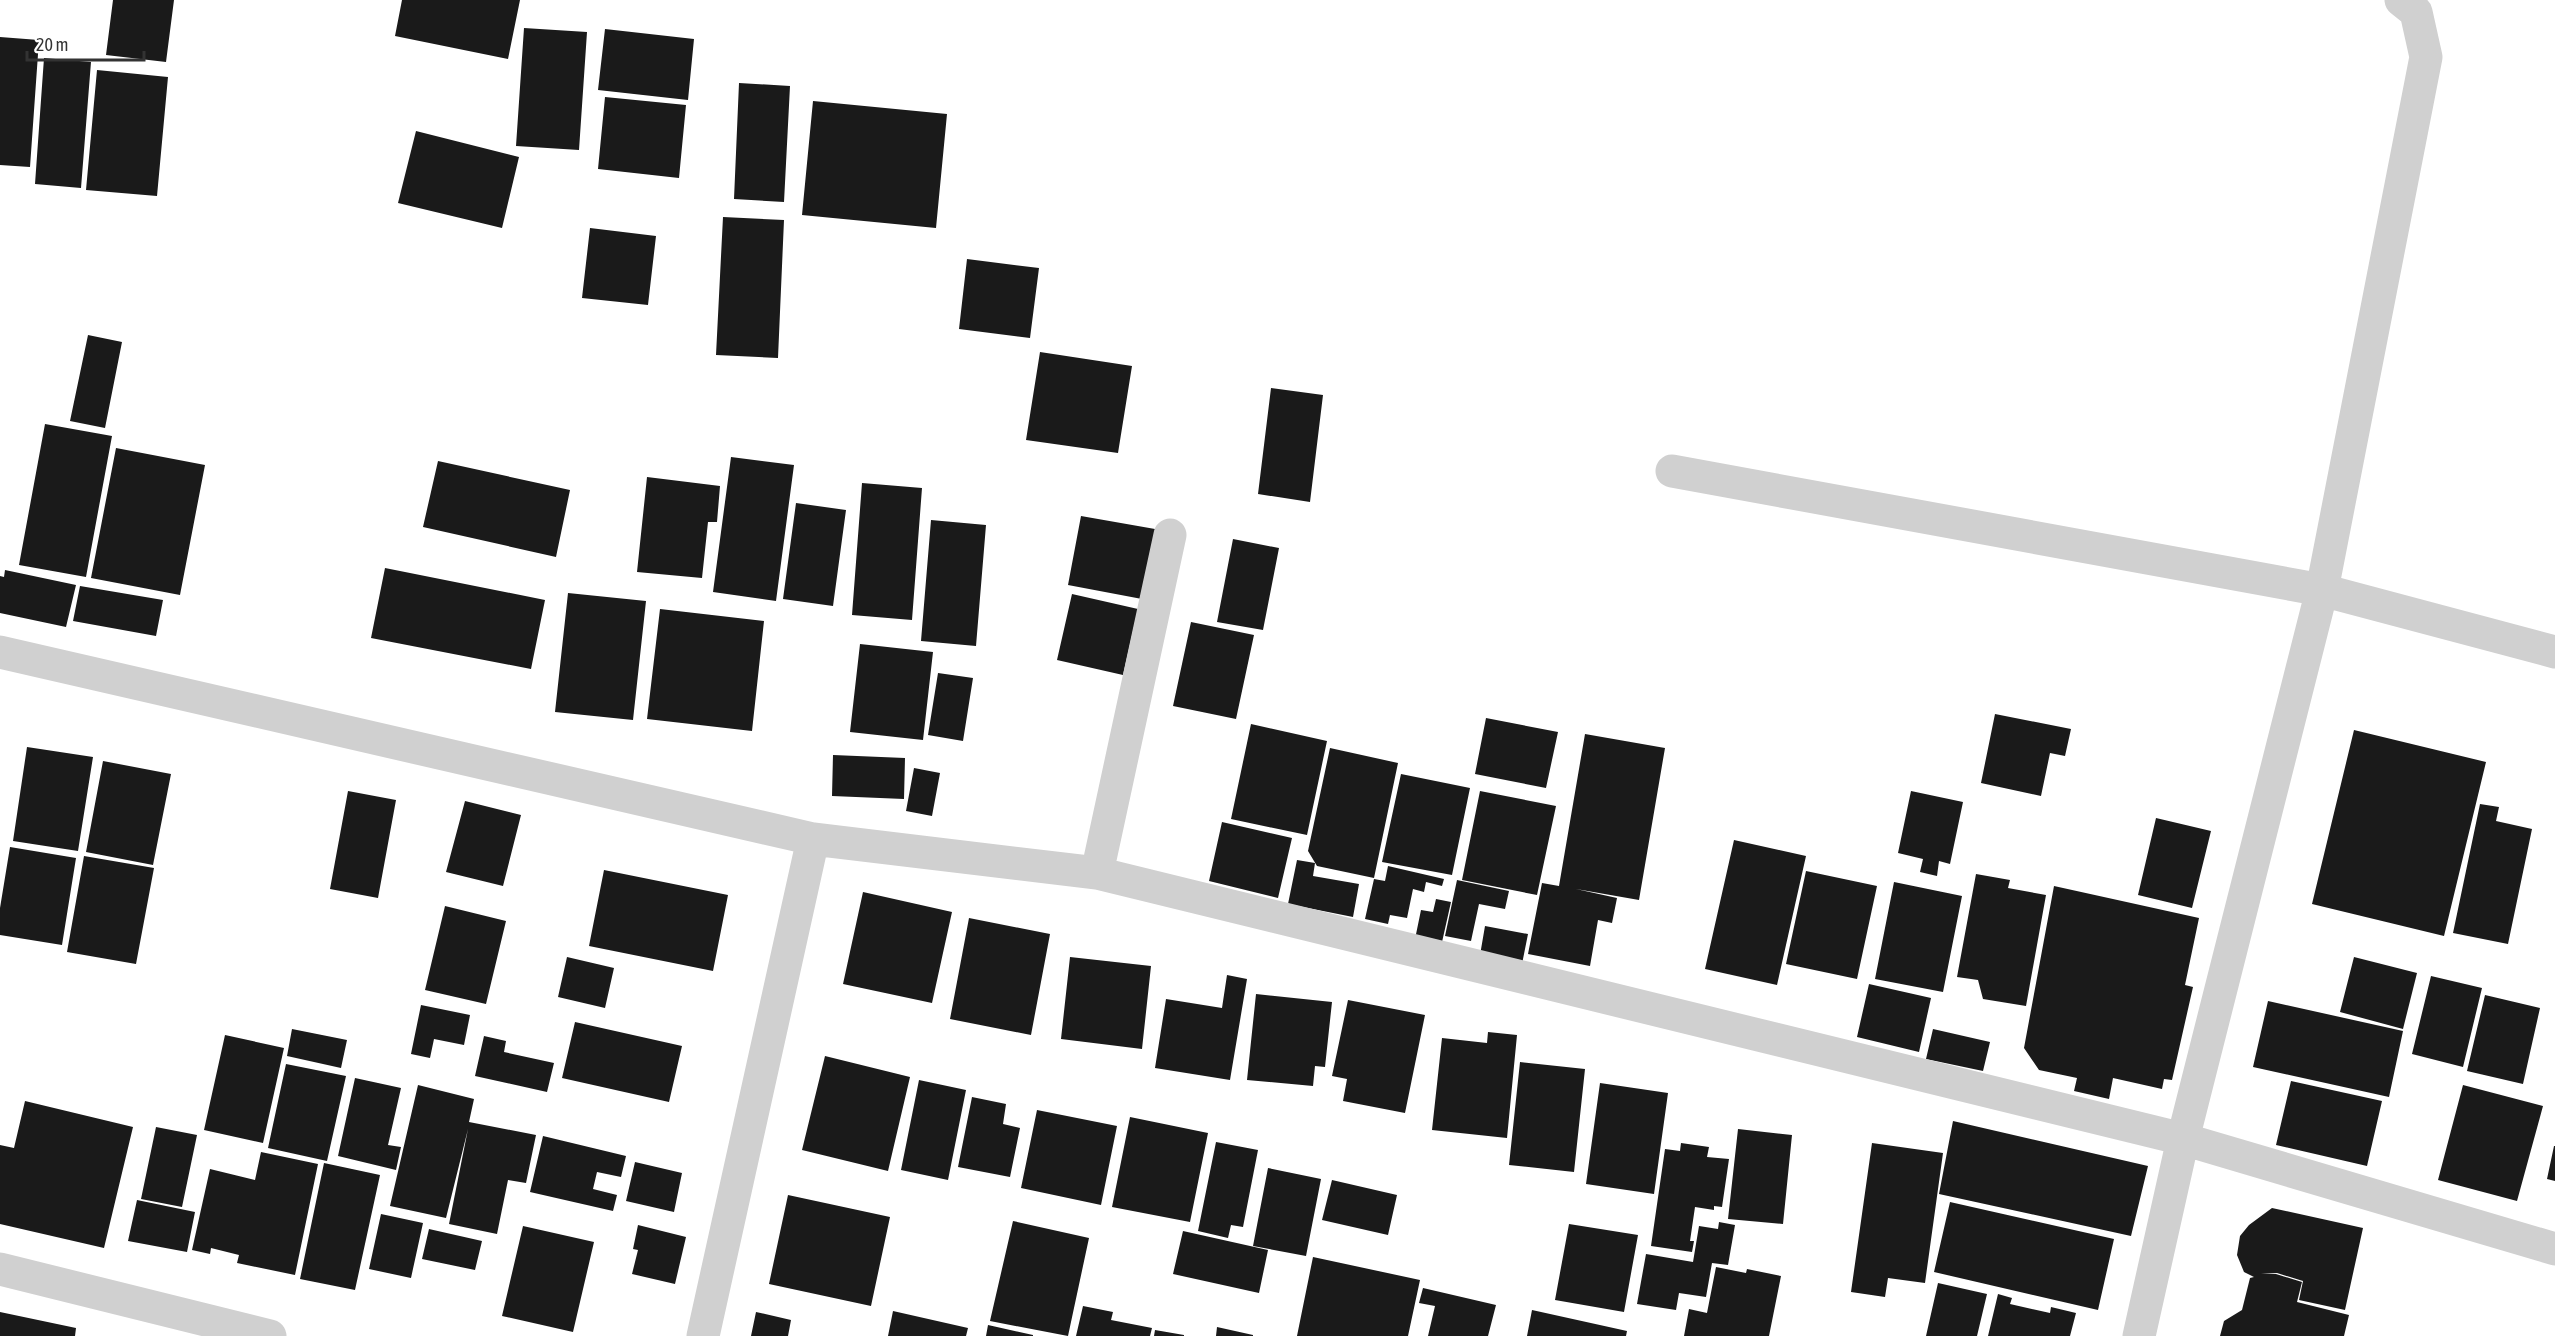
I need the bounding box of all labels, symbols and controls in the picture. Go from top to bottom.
scale bar [27,24,144,62]
text: 20 m [36,34,68,55]

